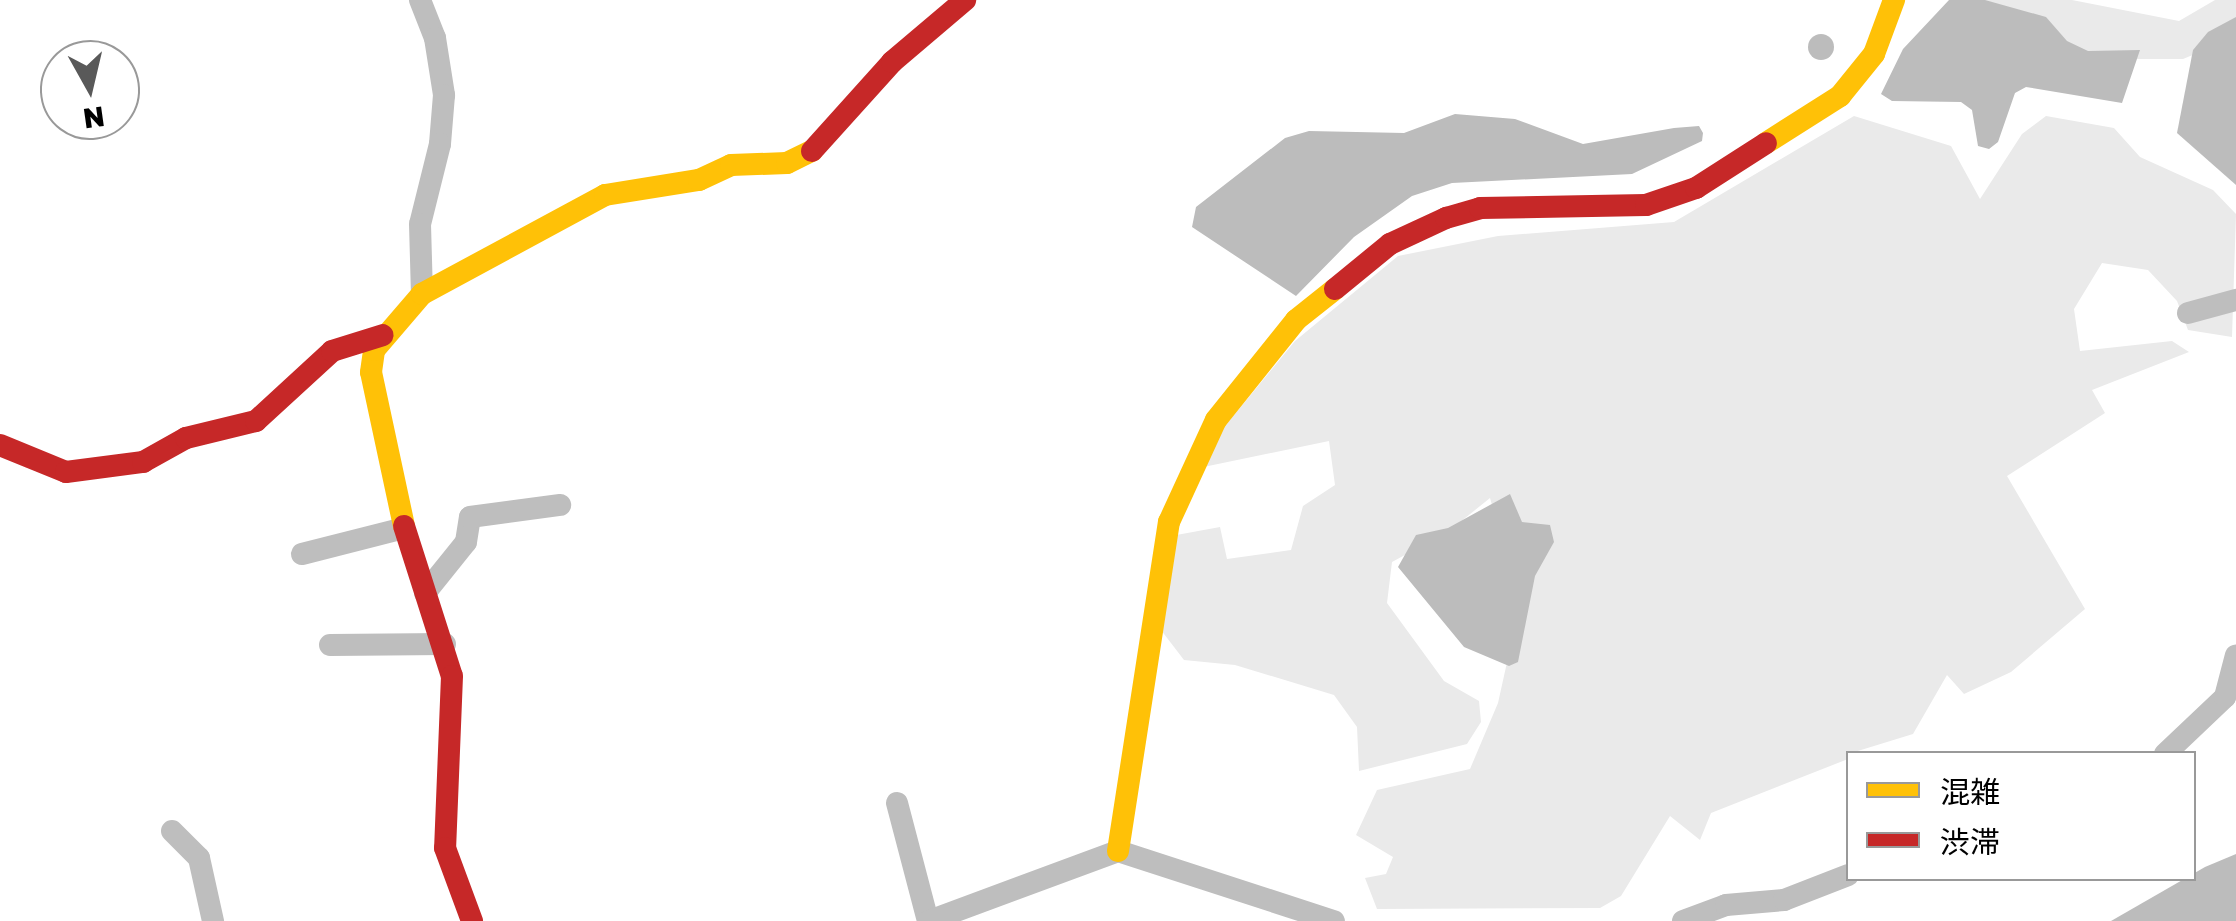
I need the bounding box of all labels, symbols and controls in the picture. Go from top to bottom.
north arrow [40,40,140,140]
text: N [81,100,107,136]
legend [1846,751,2196,881]
text: 混雑 [1940,774,2000,810]
text: 渋滞 [1940,824,2000,860]

